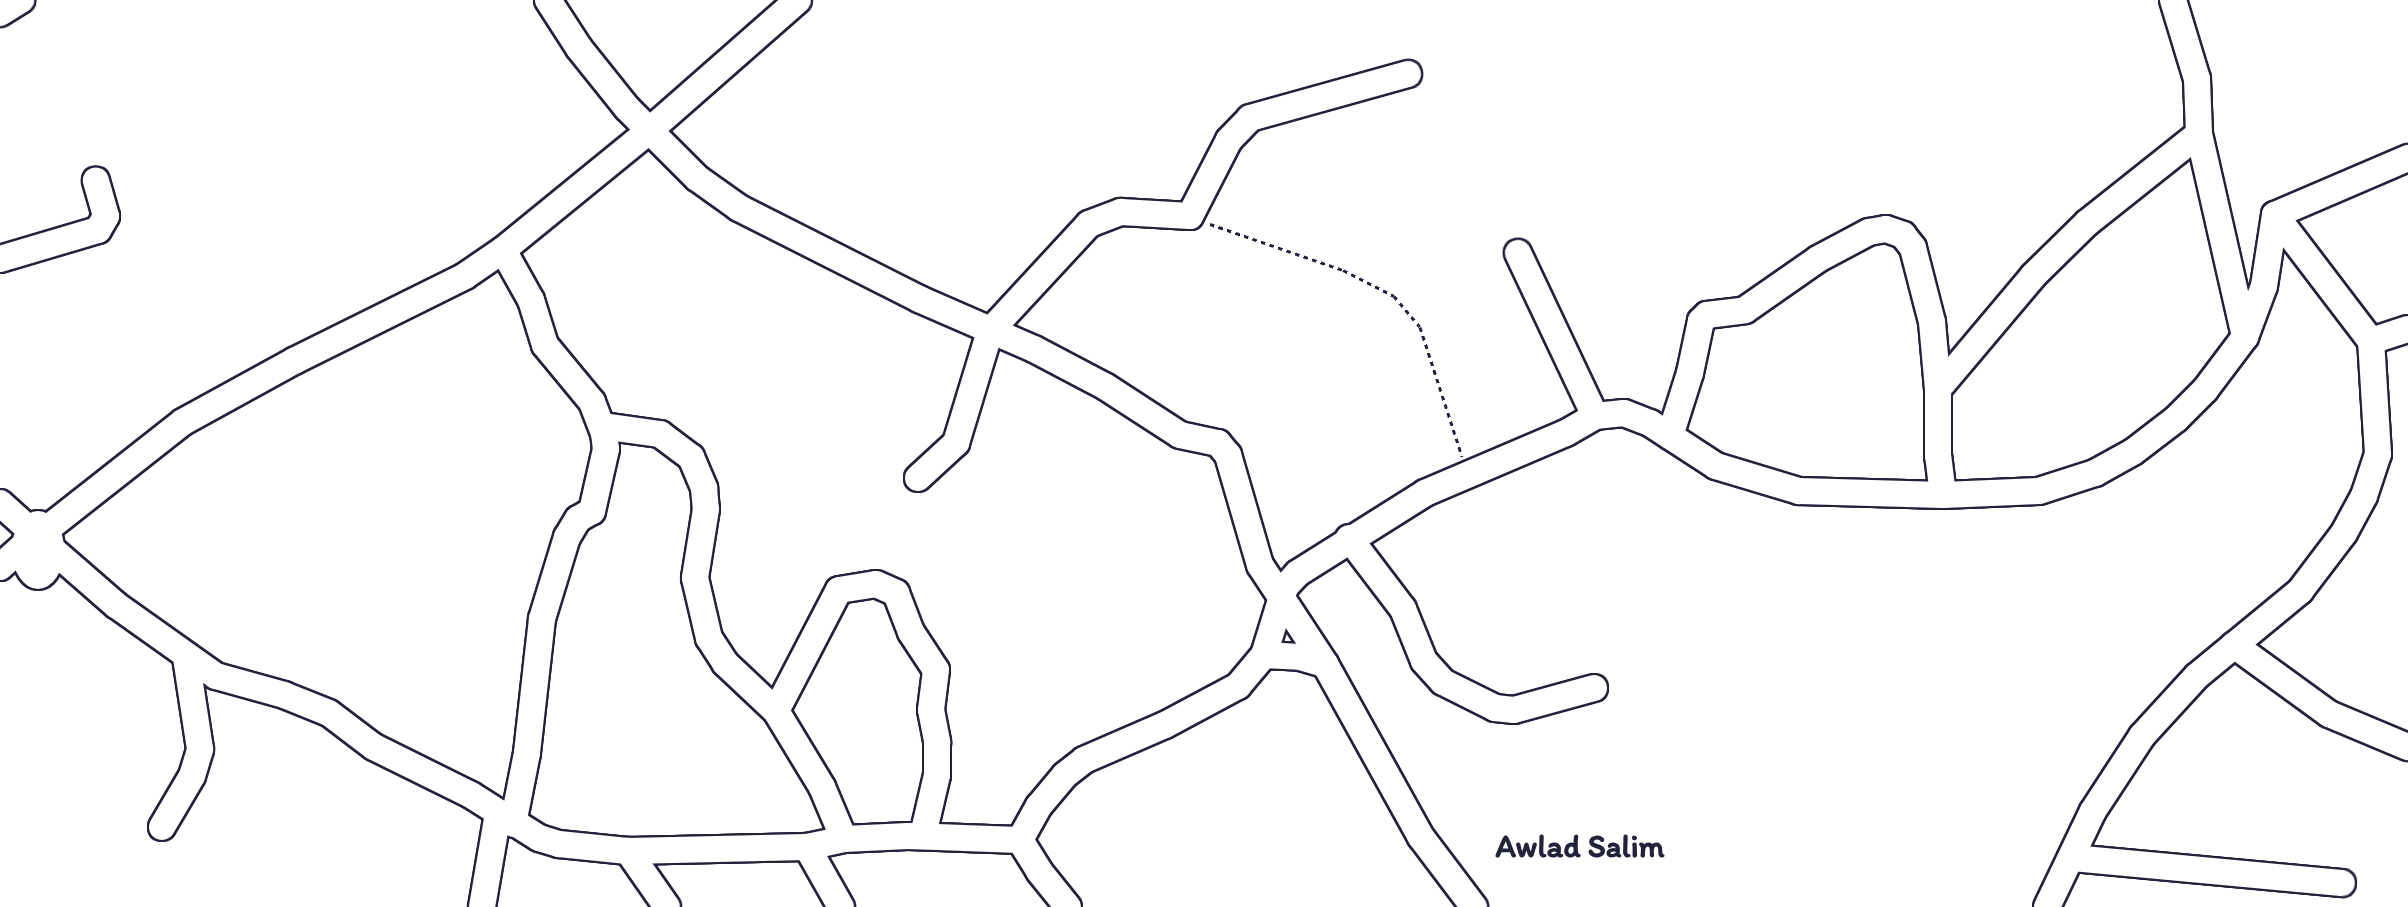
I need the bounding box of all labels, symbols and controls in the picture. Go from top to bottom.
district label: Awlad Salim [1495,827,1665,865]

